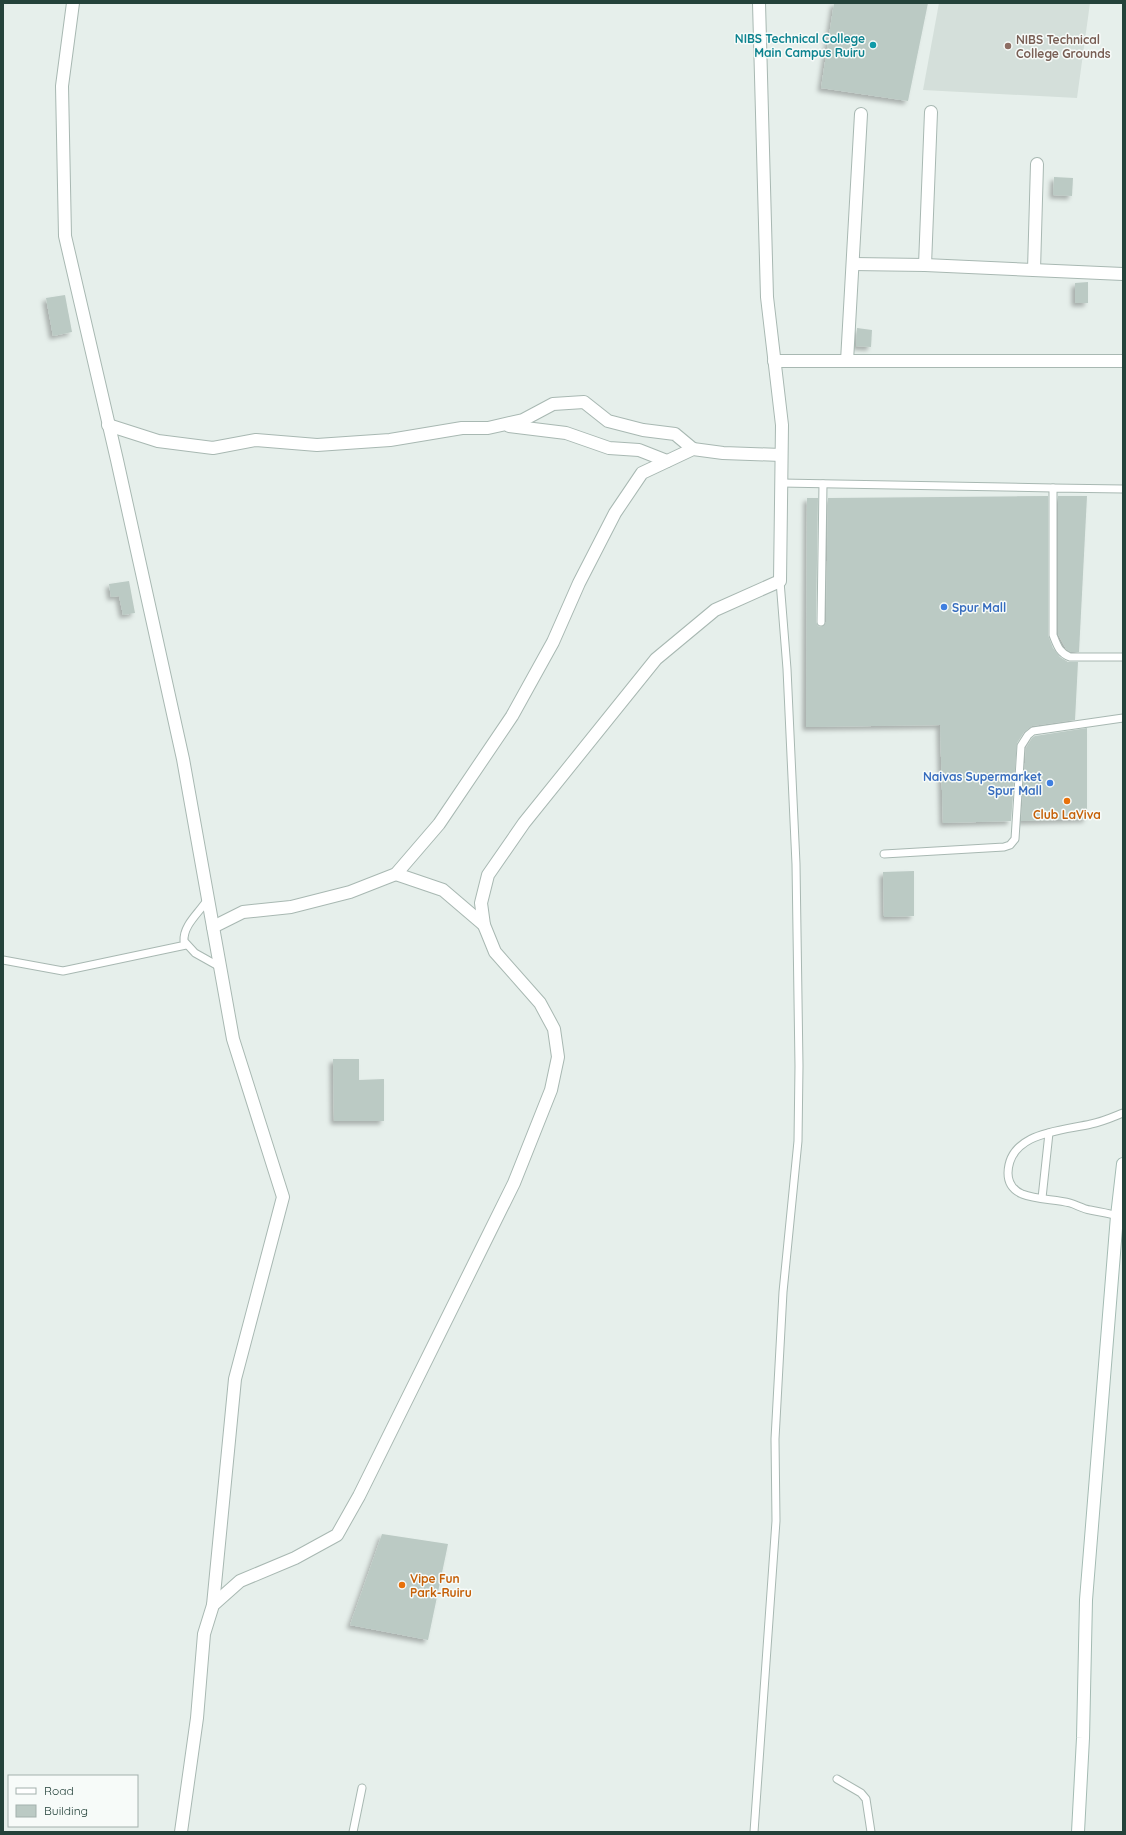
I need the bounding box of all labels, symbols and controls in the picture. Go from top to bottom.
place label: NIBS Technical College Main Campus Ruiru [735,31,865,60]
place label: NIBS Technical College Grounds [1016,32,1111,61]
marker: NIBS Technical College Main Campus Ruiru [868,40,878,50]
marker: NIBS Technical College Grounds [1003,41,1013,51]
place label: Spur Mall [952,600,1006,615]
marker: Spur Mall [939,602,949,612]
place label: Naivas Supermarket Spur Mall [923,769,1042,798]
marker: Naivas Supermarket Spur Mall [1045,778,1055,788]
marker: Club LaViva [1062,796,1072,806]
place label: Club LaViva [1033,807,1101,822]
place label: Vipe Fun Park-Ruiru [410,1571,472,1600]
marker: Vipe Fun Park-Ruiru [397,1580,407,1590]
legend [8,1775,138,1827]
text: Road [44,1783,74,1798]
text: Building [44,1803,88,1818]

